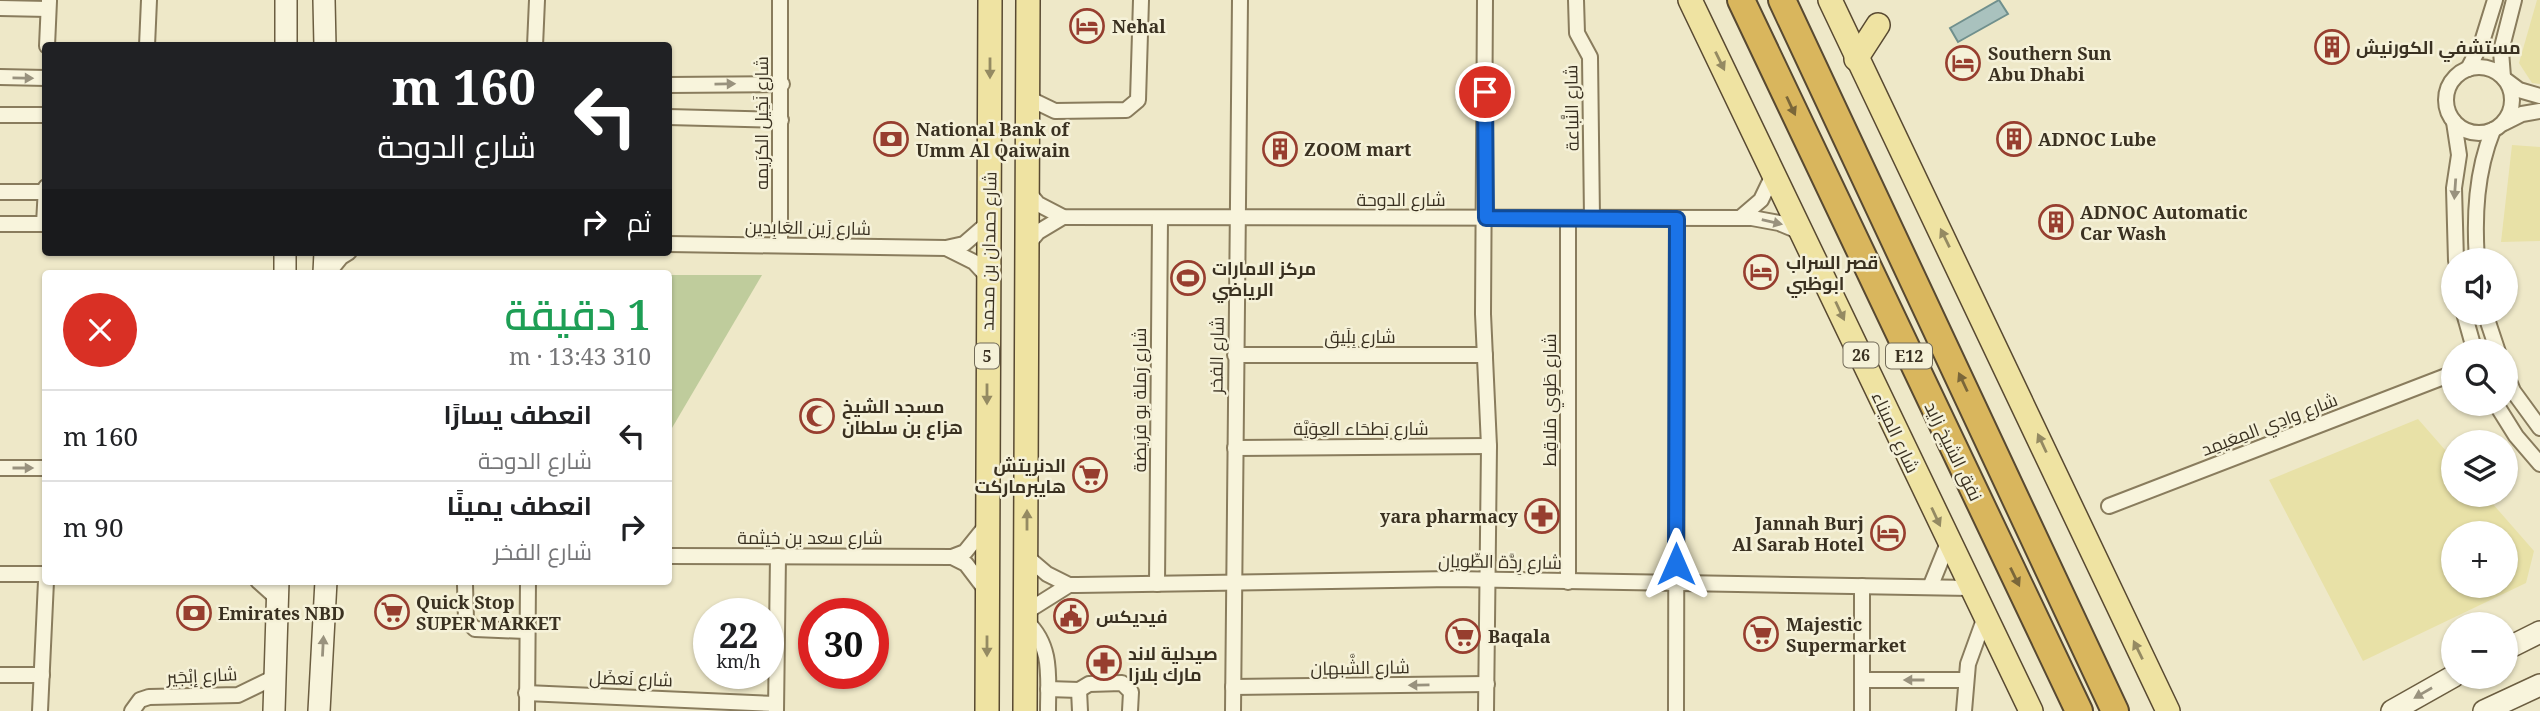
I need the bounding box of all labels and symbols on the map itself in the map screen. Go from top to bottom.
hotel icon: Nehal [1068,7,1106,45]
place label: Nehal [1112,14,1166,38]
building icon: مستشفي الكورنيش [2313,28,2351,66]
place label: مستشفي الكورنيش [2356,35,2521,63]
place label: Southern Sun Abu Dhabi [1988,41,2112,86]
hotel icon: Southern Sun Abu Dhabi [1944,44,1982,82]
one-way arrow [1714,51,1726,71]
street label: شارع نَخِيل الكرَيمه [749,56,774,190]
one-way arrow [984,57,996,79]
pin [1455,62,1515,122]
street label: شارع النَّباعة [1558,65,1585,151]
one-way arrow [12,72,34,83]
one-way arrow [714,78,736,90]
one-way arrow [1786,96,1797,116]
place label: National Bank of Umm Al Qaiwain [916,117,1071,162]
bank icon: National Bank of Umm Al Qaiwain [872,120,910,158]
building icon: ADNOC Lube [1995,120,2033,158]
place label: ADNOC Lube [2038,127,2156,151]
building icon: ZOOM mart [1261,130,1299,168]
place label: ZOOM mart [1304,137,1411,161]
street label: شارع حمدان بن محمد [975,171,1002,331]
one-way arrow [2449,178,2460,200]
street label: شارع الدوحة [1356,187,1446,212]
place label: ADNOC Automatic Car Wash [2080,200,2248,245]
building icon: ADNOC Automatic Car Wash [2037,203,2075,241]
street label: شارع زَين العَابِدين [745,214,871,241]
one-way arrow [1761,217,1783,228]
one-way arrow [1939,228,1950,248]
place label: قصر السراب ابوظبي [1786,250,1878,299]
hotel icon: قصر السراب ابوظبي [1742,253,1780,291]
place label: مركز الامارات الرياضي [1212,256,1316,304]
sports icon: مركز الامارات الرياضي [1169,259,1207,297]
one-way arrow [1835,300,1846,321]
street label: شارع الفخر [1203,316,1230,395]
street label: شارع بِلَيق [1324,324,1396,349]
street label: شارع رَملة بو فرَيضة [1127,328,1152,472]
street label: شارع طَوِي مَلاقِط [1537,333,1564,467]
road number: 26 [1843,342,1878,368]
road number: 5 [975,344,999,368]
road number: E12 [1886,344,1932,368]
one-way arrow [1958,372,1969,392]
one-way arrow [981,383,993,405]
street label: شارع الميناء [1866,387,1925,477]
street label: شارع وادِي المِعَيمِد [2197,387,2342,464]
place label: مسجد الشيخ هزاع بن سلطان [842,394,963,440]
mosque icon: مسجد الشيخ هزاع بن سلطان [798,397,836,435]
street label: نفق الشيخ زايد [1919,397,1988,505]
street label: شارع بَطحَاء العِوَيَّة [1293,416,1429,441]
one-way arrow [2036,433,2047,454]
place label: الدنريتش هايبرماركت [975,453,1066,498]
supermarket icon: الدنريتش هايبرماركت [1071,456,1109,494]
one-way arrow [12,462,34,474]
pharmacy icon: yara pharmacy [1523,497,1561,535]
place label: yara pharmacy [1380,504,1519,528]
one-way arrow [1930,507,1942,527]
one-way arrow [1021,509,1033,531]
place label: Jannah Burj Al Sarab Hotel [1732,511,1865,556]
hotel icon: Jannah Burj Al Sarab Hotel [1869,514,1907,552]
street label: شارع سعد بن خيثمة [737,525,883,550]
position arrow [1639,527,1713,601]
street label: شارع رِدَّة الطِّويان [1438,548,1562,575]
one-way arrow [2009,567,2021,587]
place label: Quick Stop SUPER MARKET [416,590,561,635]
supermarket icon: Quick Stop SUPER MARKET [373,593,411,631]
bank icon: Emirates NBD [175,594,213,632]
public building icon: فيديكس [1052,597,1090,635]
speed limit sign: 30 [798,598,889,689]
place label: Emirates NBD [218,601,345,625]
place label: فيديكس [1096,604,1168,628]
place label: Majestic Supermarket [1786,612,1906,657]
supermarket icon: Majestic Supermarket [1742,615,1780,653]
supermarket icon: Baqala [1444,617,1482,655]
place label: Baqala [1488,624,1551,648]
one-way arrow [318,635,329,657]
one-way arrow [981,635,993,657]
one-way arrow [2132,640,2143,660]
place label: صيدلية لاند مارك بلازا [1128,641,1218,686]
pharmacy icon: صيدلية لاند مارك بلازا [1085,644,1123,682]
street label: شارع الشَّبهان [1310,653,1410,681]
street label: شارع إبْجَير [165,661,238,690]
street label: شارع نَعضَل [589,665,673,692]
one-way arrow [1902,674,1924,686]
one-way arrow [1408,680,1430,691]
one-way arrow [2413,687,2432,699]

